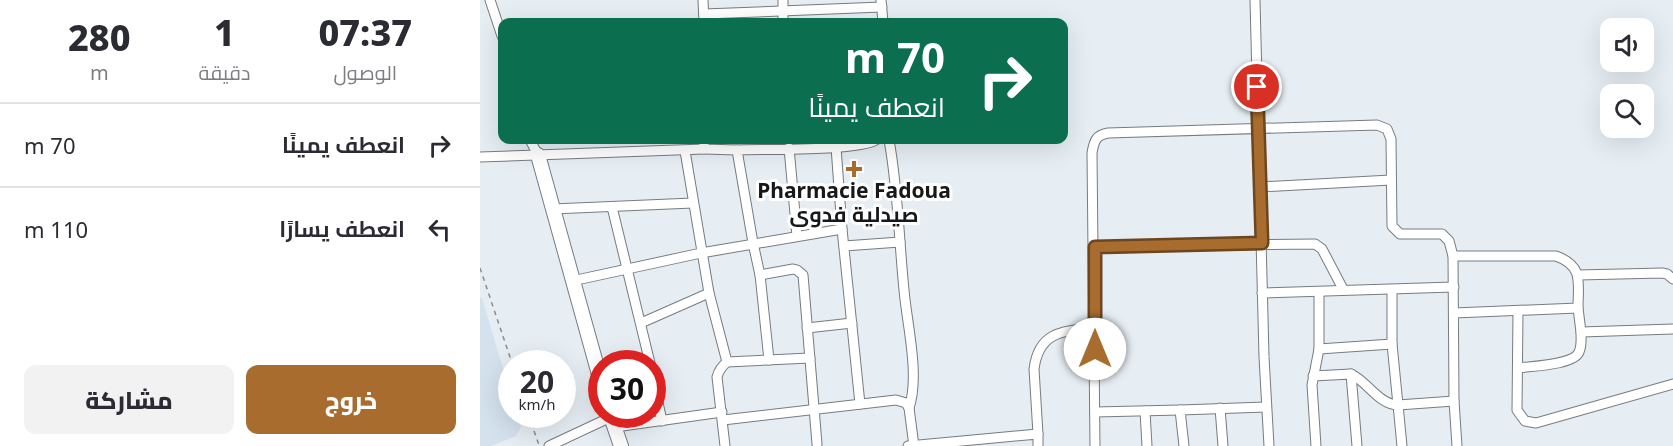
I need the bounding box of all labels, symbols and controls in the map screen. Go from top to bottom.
text: 1 [214,8,235,57]
text: 07:37 [319,8,412,57]
text: 280 [68,13,130,62]
map controls [1600,18,1654,138]
button: sound [1600,18,1654,72]
text: 70 m [845,28,945,85]
icon: right [966,42,1044,120]
text: m [90,59,109,86]
text: دقيقة [198,59,251,86]
text: الوصول [333,59,397,86]
pin [1231,61,1282,112]
icon: arrive [1240,70,1273,103]
button: search [1600,84,1654,138]
text: انعطف يمينًا [808,88,945,125]
text: انعطف يمينًا [282,129,405,159]
icon: right [423,129,456,162]
text: 70 m [24,130,75,160]
marker: Pharmacie Fadoua صيدلية فدوى [847,162,861,176]
place label: Pharmacie Fadoua صيدلية فدوى [757,176,951,228]
text: انعطف يسارًا [279,213,405,243]
icon: left [423,213,456,246]
text: 110 m [24,214,88,244]
position arrow [1063,317,1127,381]
speed limit sign: 30 [588,350,666,428]
text: 20 [520,361,554,402]
button: مشاركة [24,365,234,434]
button: خروج [246,365,456,434]
text: km/h [519,394,555,414]

